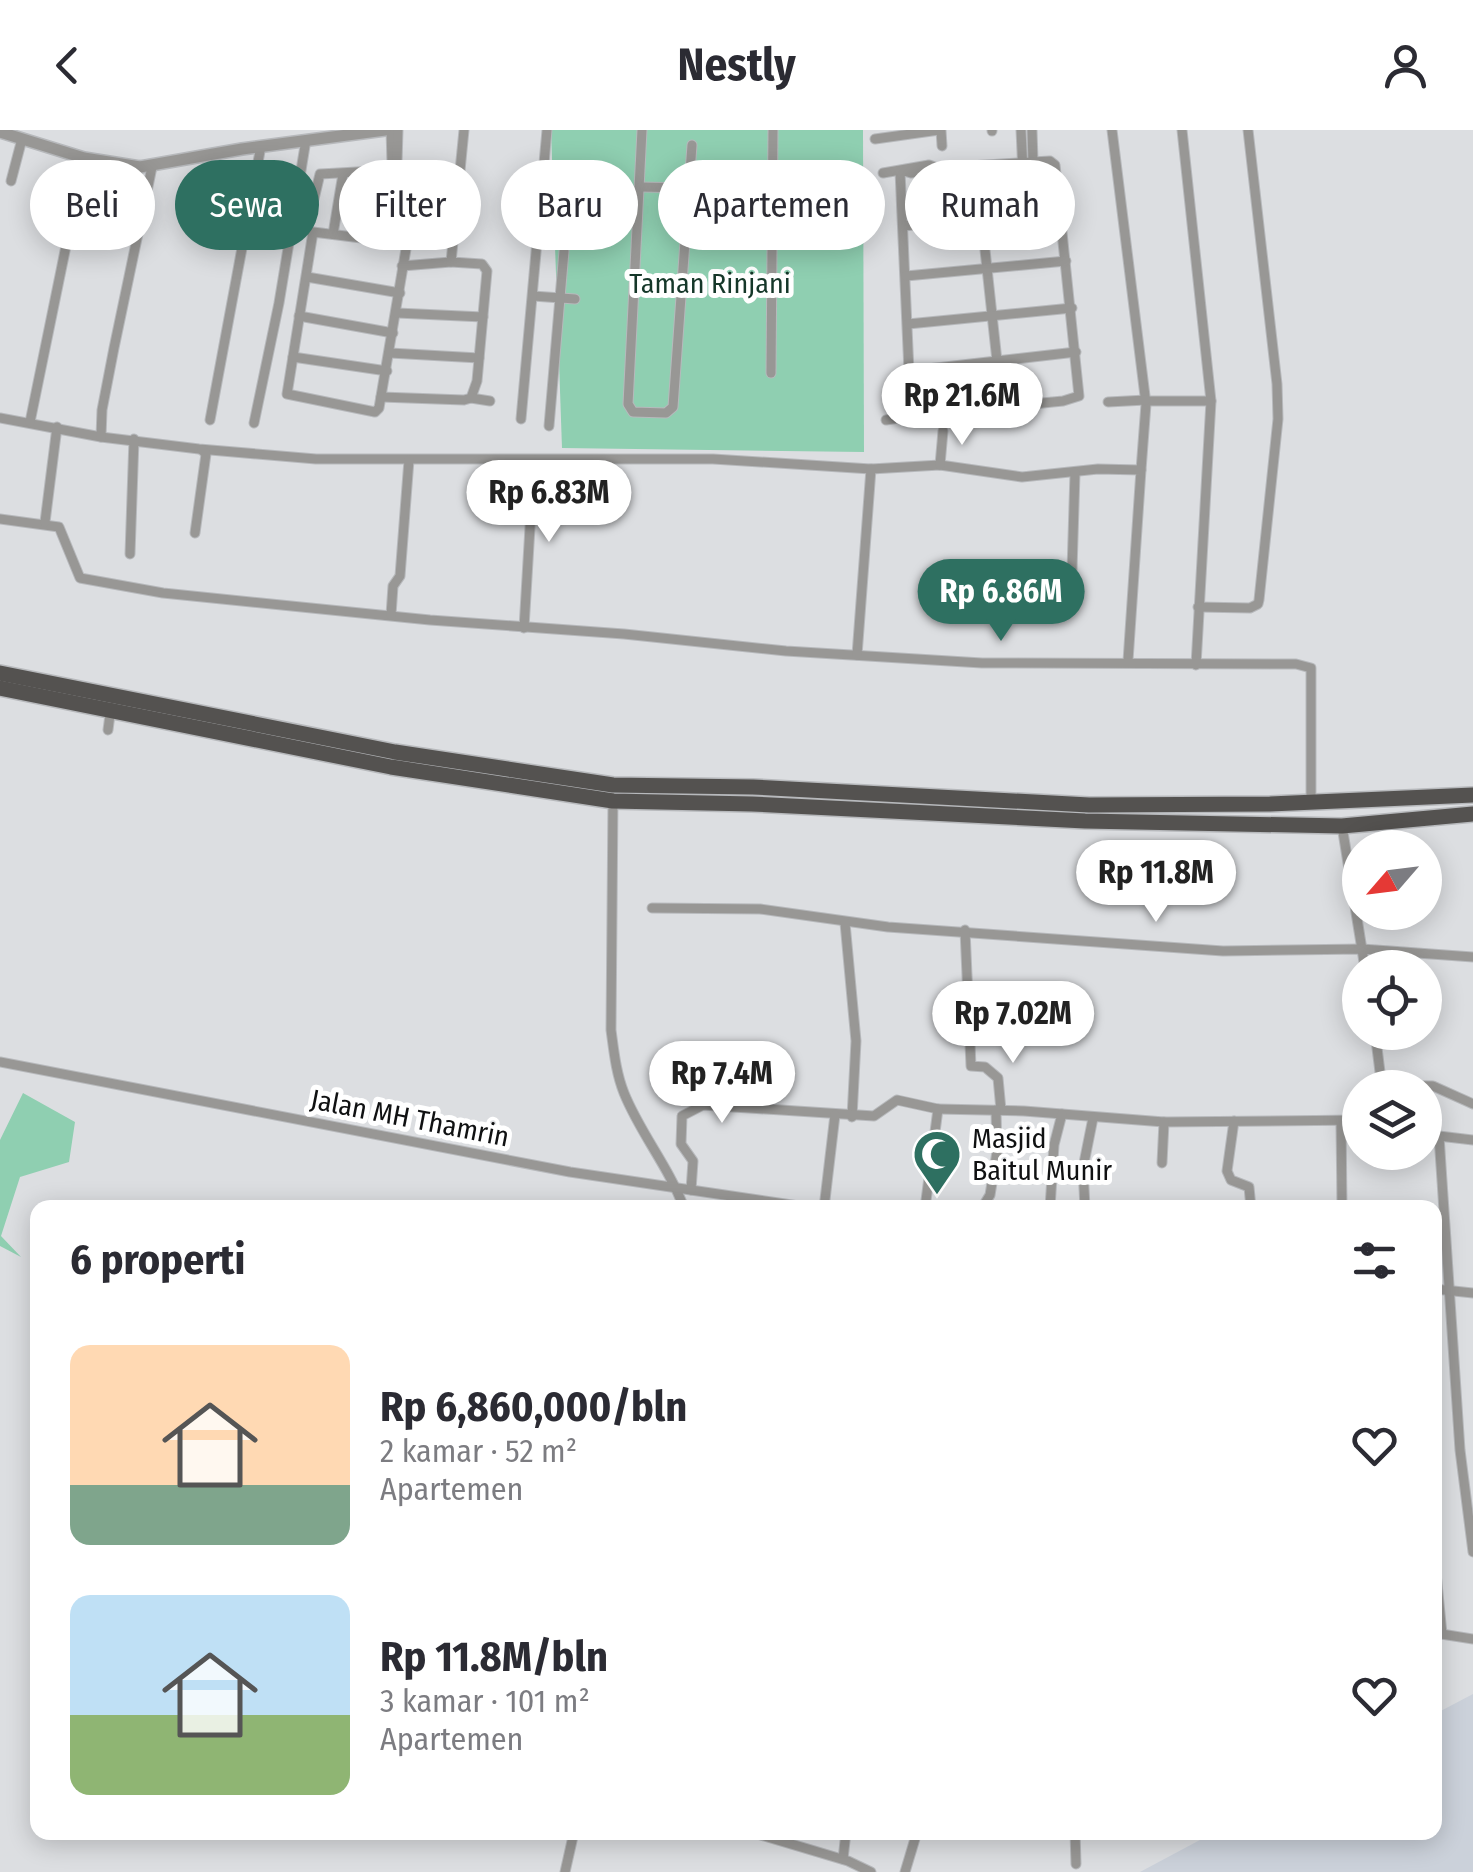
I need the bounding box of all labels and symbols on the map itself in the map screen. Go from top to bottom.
park label: Taman Rinjani [629,267,791,300]
pin: Rp 21.6M [859,363,1065,448]
pin: Rp 6.83M [446,460,652,545]
pin: Rp 6.86M [898,559,1104,644]
north arrow [1342,830,1442,930]
pin: Rp 11.8M [1053,840,1259,925]
pin: Rp 7.02M [910,981,1116,1066]
pin: Rp 7.4M [630,1041,814,1126]
street label: Jalan MH Thamrin [308,1083,512,1153]
place label: Masjid Baitul Munir [972,1122,1112,1187]
mosque icon: Masjid Baitul Munir [911,1128,963,1196]

